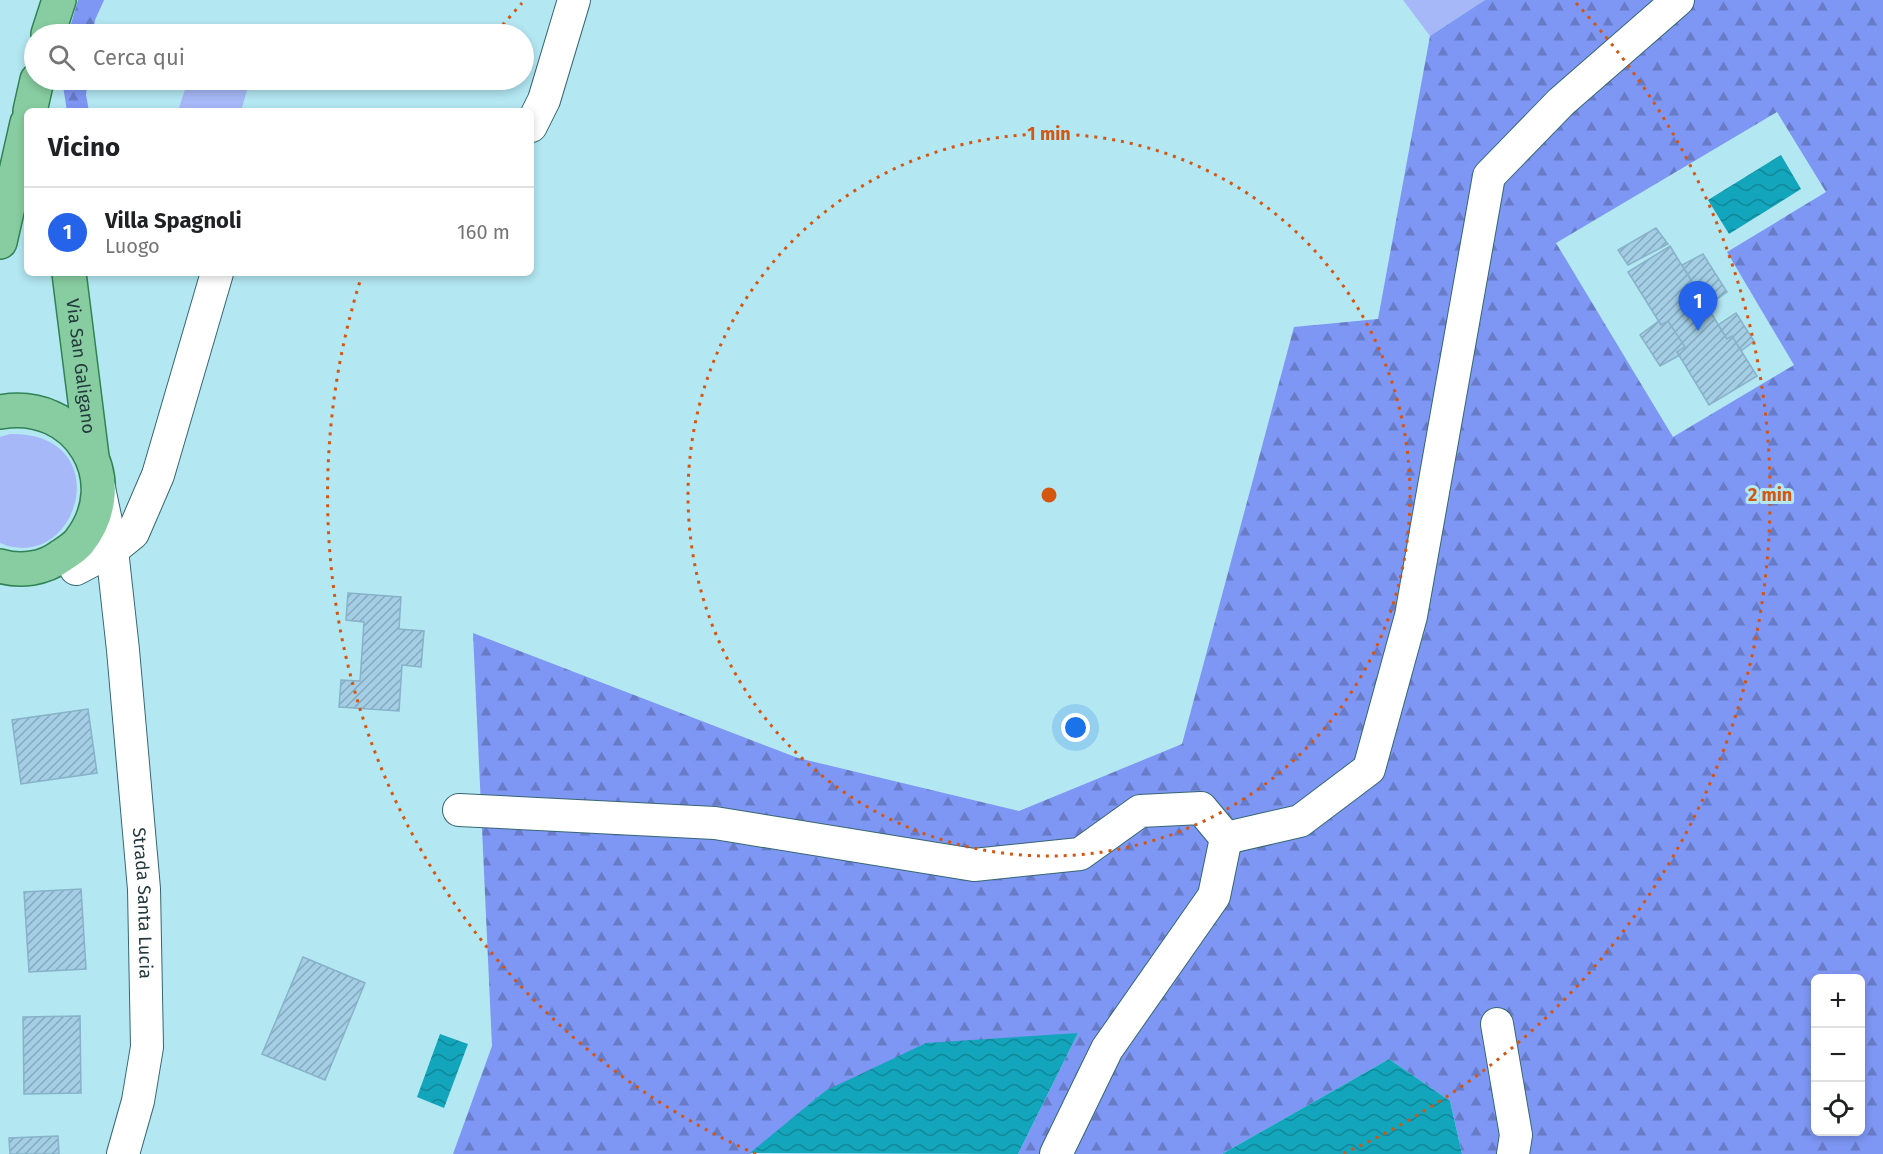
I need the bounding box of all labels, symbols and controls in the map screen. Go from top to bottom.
search box [24,24,534,90]
icon: search [45,41,78,74]
text: Cerca qui [93,44,185,71]
text: 1 min [1027,123,1071,145]
text: Vicino [48,132,120,163]
text: Villa Spagnoli [105,207,242,234]
text: 1 [63,220,72,244]
text: 160 m [457,220,510,244]
text: Luogo [105,234,160,258]
pin: 1 [1678,282,1718,331]
street label: Via San Galigano [61,297,100,435]
text: 2 min [1748,484,1792,506]
centre of rings [1039,485,1059,505]
your location [1061,713,1090,742]
street label: Strada Santa Lucia [128,827,157,979]
map controls [1811,974,1865,1136]
button: + [1811,974,1865,1028]
button: − [1811,1028,1865,1082]
button: locate [1811,1082,1865,1136]

